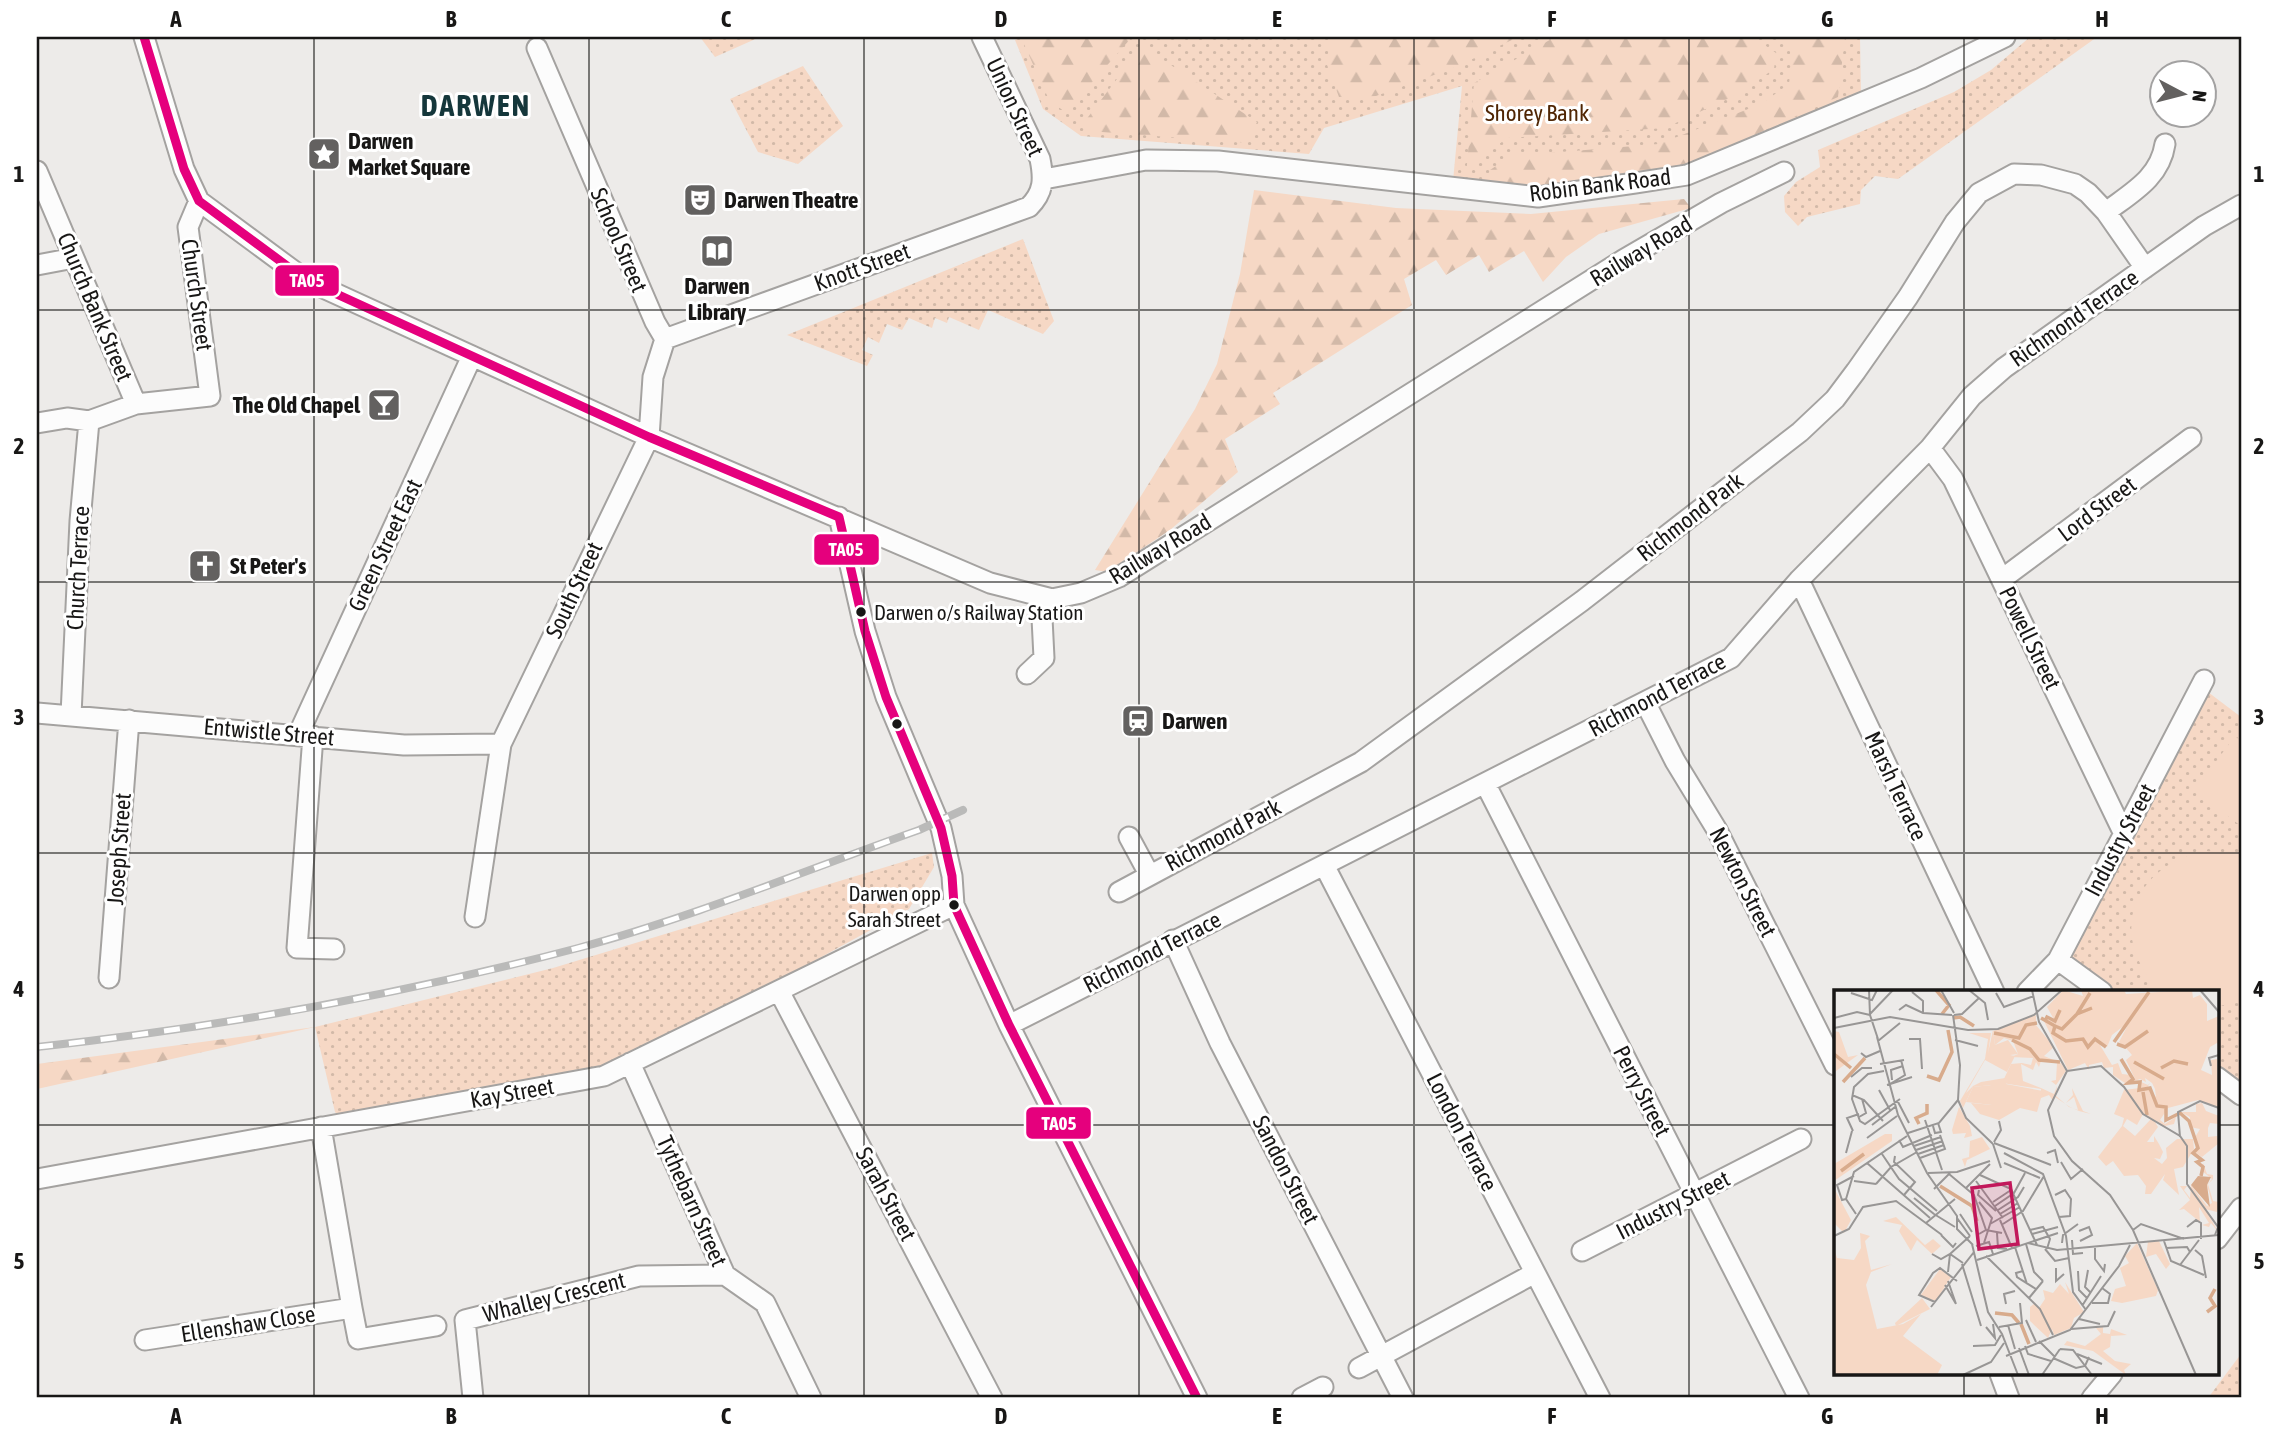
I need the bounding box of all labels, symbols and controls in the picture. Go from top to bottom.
text: A [169,6,182,32]
text: B [446,6,457,32]
text: C [721,6,732,32]
text: D [995,6,1008,32]
text: E [1272,6,1282,32]
text: F [1547,6,1557,32]
text: G [1821,6,1833,32]
text: H [2095,6,2109,32]
street label: Union Street [981,54,1049,160]
north arrow [2148,60,2218,130]
district label: DARWEN [421,88,531,122]
text: N [2188,89,2211,103]
park label: Shorey Bank [1485,100,1589,126]
place label: Darwen Market Square [348,128,470,180]
place icon: Darwen Market Square [305,135,343,173]
text: 1 [14,161,25,187]
text: 1 [2254,161,2265,187]
street label: Robin Bank Road [1528,163,1672,207]
theatre icon: Darwen Theatre [681,181,719,219]
street label: School Street [585,184,653,296]
place label: Darwen Theatre [724,187,858,213]
street label: Railway Road [1585,210,1697,292]
street label: Church Bank Street [52,229,138,385]
library icon: Darwen Library [698,232,736,270]
street label: Church Street [176,237,218,353]
street label: Knott Street [811,238,913,296]
line badge: TA05 [274,264,340,297]
street label: Richmond Terrace [2005,264,2143,372]
text: TA05 [290,269,324,291]
place label: Darwen Library [684,273,750,325]
bar icon: The Old Chapel [365,386,403,424]
place label: The Old Chapel [233,392,361,418]
text: 2 [14,433,24,459]
text: 2 [2254,433,2264,459]
street label: Richmond Park [1632,468,1748,566]
street label: Lord Street [2053,471,2141,547]
street label: Green Street East [343,475,427,615]
street label: Church Terrace [62,505,94,631]
street label: Railway Road [1104,508,1216,590]
line badge: TA05 [813,533,880,566]
street label: South Street [540,538,608,642]
text: TA05 [829,538,863,560]
church icon: St Peter's [186,547,224,585]
place label: St Peter's [230,553,306,579]
street label: Powell Street [1994,582,2066,694]
place label: Darwen o/s Railway Station [874,600,1084,624]
marker: Darwen o/s Railway Station [854,605,868,619]
street label: Richmond Terrace [1584,648,1730,742]
station icon: Darwen [1119,702,1157,740]
text: 3 [14,704,24,730]
text: 3 [2254,704,2264,730]
place label: Darwen [1162,708,1227,734]
street label: Entwistle Street [202,713,336,751]
unlabelled marker [890,717,904,731]
street label: Marsh Terrace [1859,727,1933,845]
street label: Industry Street [2079,779,2161,901]
street label: Joseph Street [102,792,136,906]
street label: Richmond Park [1161,794,1285,876]
street label: Newton Street [1704,823,1782,941]
place label: Darwen opp Sarah Street [848,881,941,931]
marker: Darwen opp Sarah Street [947,898,961,912]
street label: Richmond Terrace [1079,906,1225,998]
text: 4 [13,976,25,1002]
text: 4 [2253,976,2265,1002]
inset map [1834,990,2218,1376]
street label: Perry Street [1608,1041,1676,1141]
street label: London Terrace [1421,1069,1503,1195]
street label: Kay Street [468,1073,556,1113]
line badge: TA05 [1025,1106,1092,1140]
text: TA05 [1042,1112,1076,1134]
street label: Sandon Street [1248,1112,1324,1228]
street label: Tythebarn Street [652,1132,732,1270]
street label: Sarah Street [851,1143,921,1245]
street label: Industry Street [1612,1165,1734,1245]
text: 5 [14,1248,25,1274]
text: 5 [2254,1248,2265,1274]
street label: Whalley Crescent [480,1267,628,1327]
street label: Ellenshaw Close [179,1301,317,1347]
text: A [169,1403,182,1429]
text: B [446,1403,457,1429]
text: C [721,1403,732,1429]
text: D [995,1403,1008,1429]
text: E [1272,1403,1282,1429]
text: F [1547,1403,1557,1429]
text: G [1821,1403,1833,1429]
text: H [2095,1403,2109,1429]

